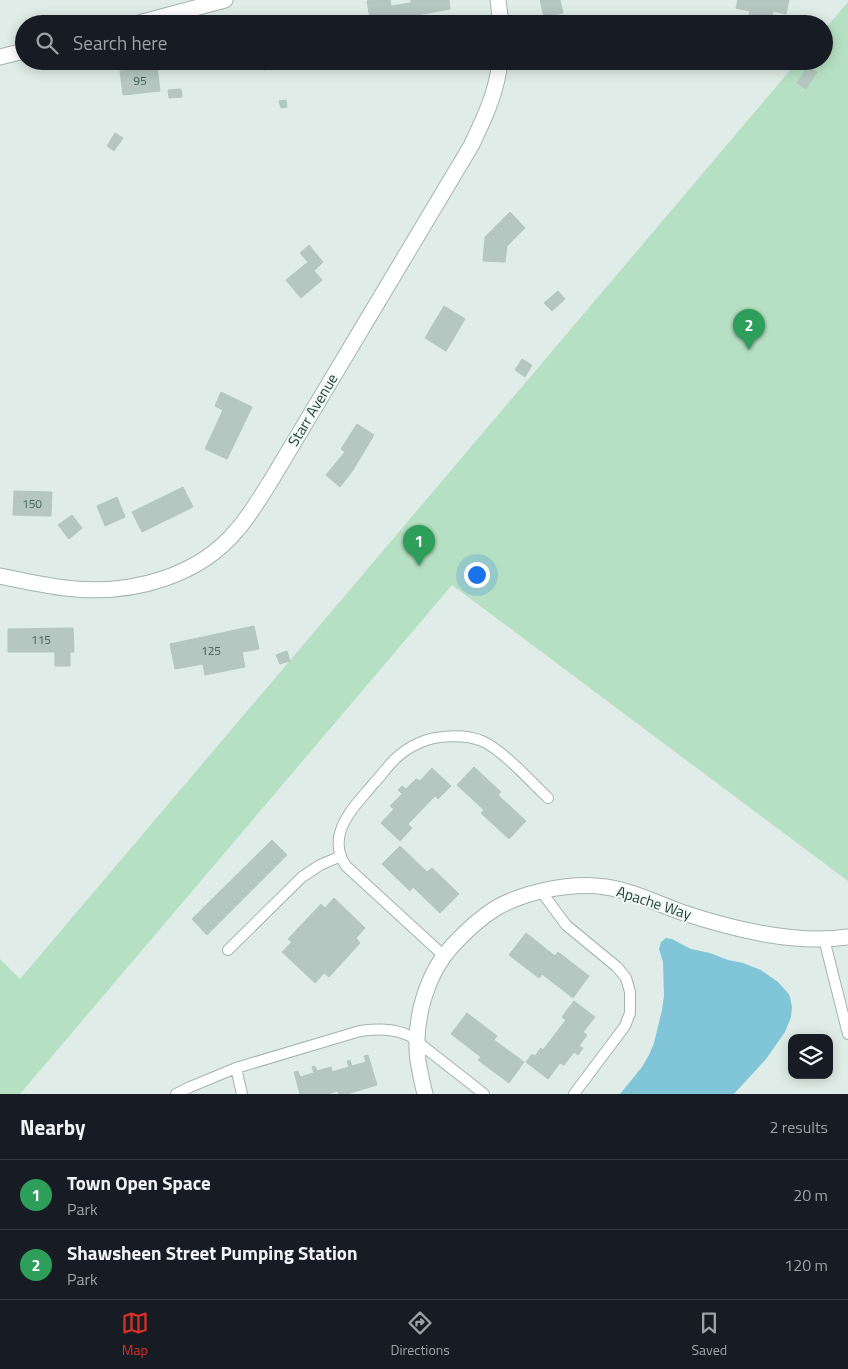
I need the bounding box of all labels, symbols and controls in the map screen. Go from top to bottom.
search box [15,15,833,70]
text: Search here [73,28,167,57]
icon: search [33,29,61,57]
house number: 95 [133,71,147,90]
pin: 2 [733,309,765,350]
street label: Starr Avenue [282,369,343,451]
house number: 150 [22,494,42,513]
pin: 1 [403,525,435,566]
your location [464,562,490,588]
house number: 115 [31,630,51,649]
house number: 125 [201,641,221,660]
street label: Apache Way [614,880,695,925]
map controls [788,1034,833,1079]
button: layers [788,1034,833,1079]
text: Nearby [20,1111,85,1143]
text: 2 results [769,1115,828,1139]
text: Town Open Space [67,1168,211,1197]
text: 1 [32,1183,40,1207]
text: 20 m [793,1183,828,1207]
text: Park [67,1197,98,1221]
text: Shawsheen Street Pumping Station [67,1238,357,1267]
text: 2 [32,1253,40,1277]
text: 120 m [784,1253,828,1277]
text: Park [67,1267,98,1291]
tab: Map [121,1309,149,1360]
tab: Directions [390,1309,450,1360]
tab: Saved [692,1309,727,1360]

